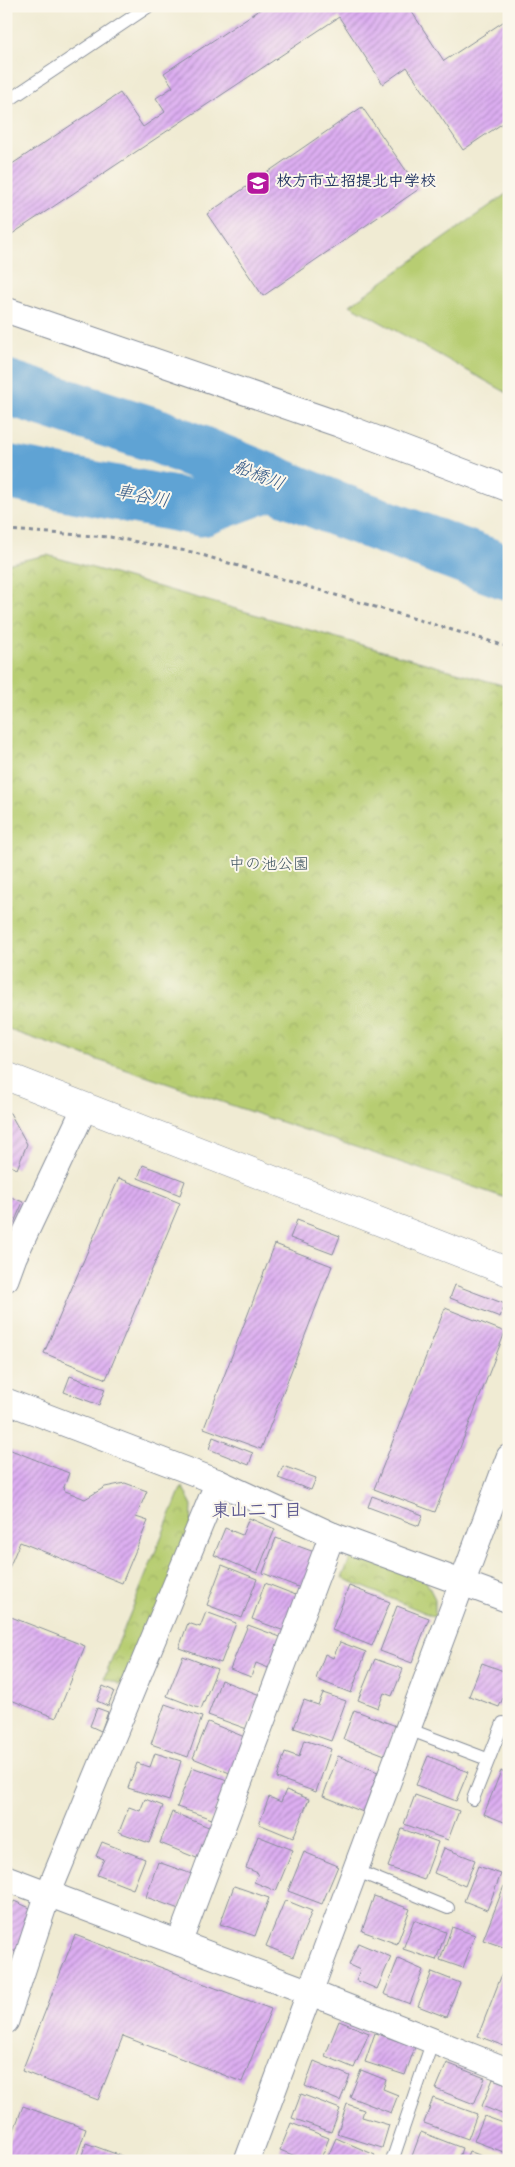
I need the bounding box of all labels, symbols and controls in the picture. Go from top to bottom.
school or university icon: 枚方市立招提北中学校 [245,170,271,196]
place label: 枚方市立招提北中学校 [276,172,436,193]
water label: 船橋川 [229,456,287,497]
water label: 車谷川 [113,482,171,513]
park label: 中の池公園 [229,856,309,876]
district label: 東山二丁目 [212,1501,302,1523]

